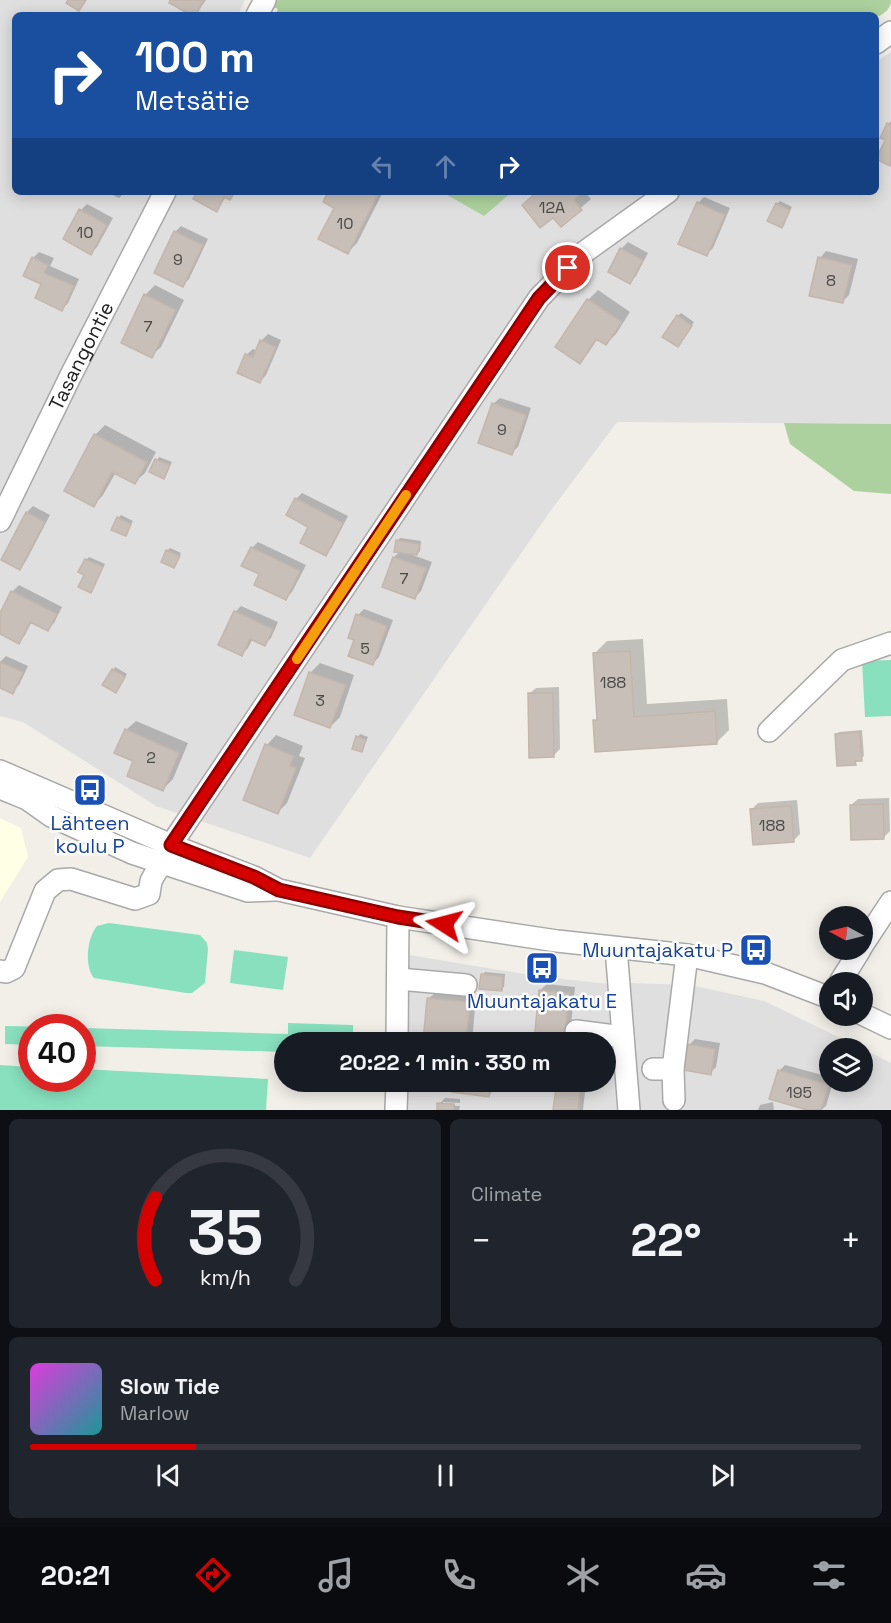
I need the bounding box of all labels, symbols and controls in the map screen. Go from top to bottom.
text: 100 m [135,31,255,84]
icon: right [36,36,114,114]
text: Metsätie [135,83,250,118]
icon: left [366,150,399,183]
icon: ahead [429,150,462,183]
icon: right [492,150,525,183]
house number: 12A [539,197,565,218]
house number: 10 [337,213,353,234]
house number: 10 [77,222,93,243]
pin [542,242,593,293]
house number: 9 [173,249,183,270]
icon: arrive [551,251,584,284]
house number: 8 [826,270,836,291]
street label: Tasangontie [43,297,120,415]
house number: 7 [143,316,153,337]
house number: 9 [497,419,507,440]
house number: 7 [399,568,409,589]
house number: 5 [360,638,370,659]
house number: 188 [600,672,626,693]
house number: 3 [315,690,325,711]
house number: 2 [146,747,156,768]
bus stop icon: Lähteen koulu P [72,772,108,808]
place label: Lähteen koulu P [50,810,130,859]
house number: 188 [759,815,785,836]
position arrow [412,892,476,956]
north arrow [819,906,873,960]
map controls [819,906,873,1092]
bus stop icon: Muuntajakatu P [738,932,774,968]
place label: Muuntajakatu P [582,937,733,963]
bus stop icon: Muuntajakatu E [524,950,560,986]
button: sound [819,972,873,1026]
place label: Muuntajakatu E [467,988,617,1014]
speed limit sign: 40 [18,1014,96,1092]
button: layers [819,1038,873,1092]
text: 20:22 · 1 min · 330 m [339,1048,551,1076]
house number: 195 [786,1082,812,1103]
text: Climate [471,1181,542,1207]
text: 35 [187,1193,263,1272]
text: 22° [630,1212,702,1269]
text: − [471,1220,491,1262]
text: + [841,1220,861,1262]
text: km/h [199,1265,251,1292]
text: Slow Tide [120,1372,220,1400]
text: Marlow [120,1400,189,1426]
icon: previous [152,1459,185,1492]
icon: pause [429,1459,462,1492]
icon: next [706,1459,739,1492]
icon: directions [192,1554,234,1596]
icon: music [315,1554,357,1596]
icon: phone [438,1554,480,1596]
icon: climate [562,1554,604,1596]
icon: car [685,1554,727,1596]
icon: filters [808,1554,850,1596]
text: 20:21 [41,1558,110,1593]

